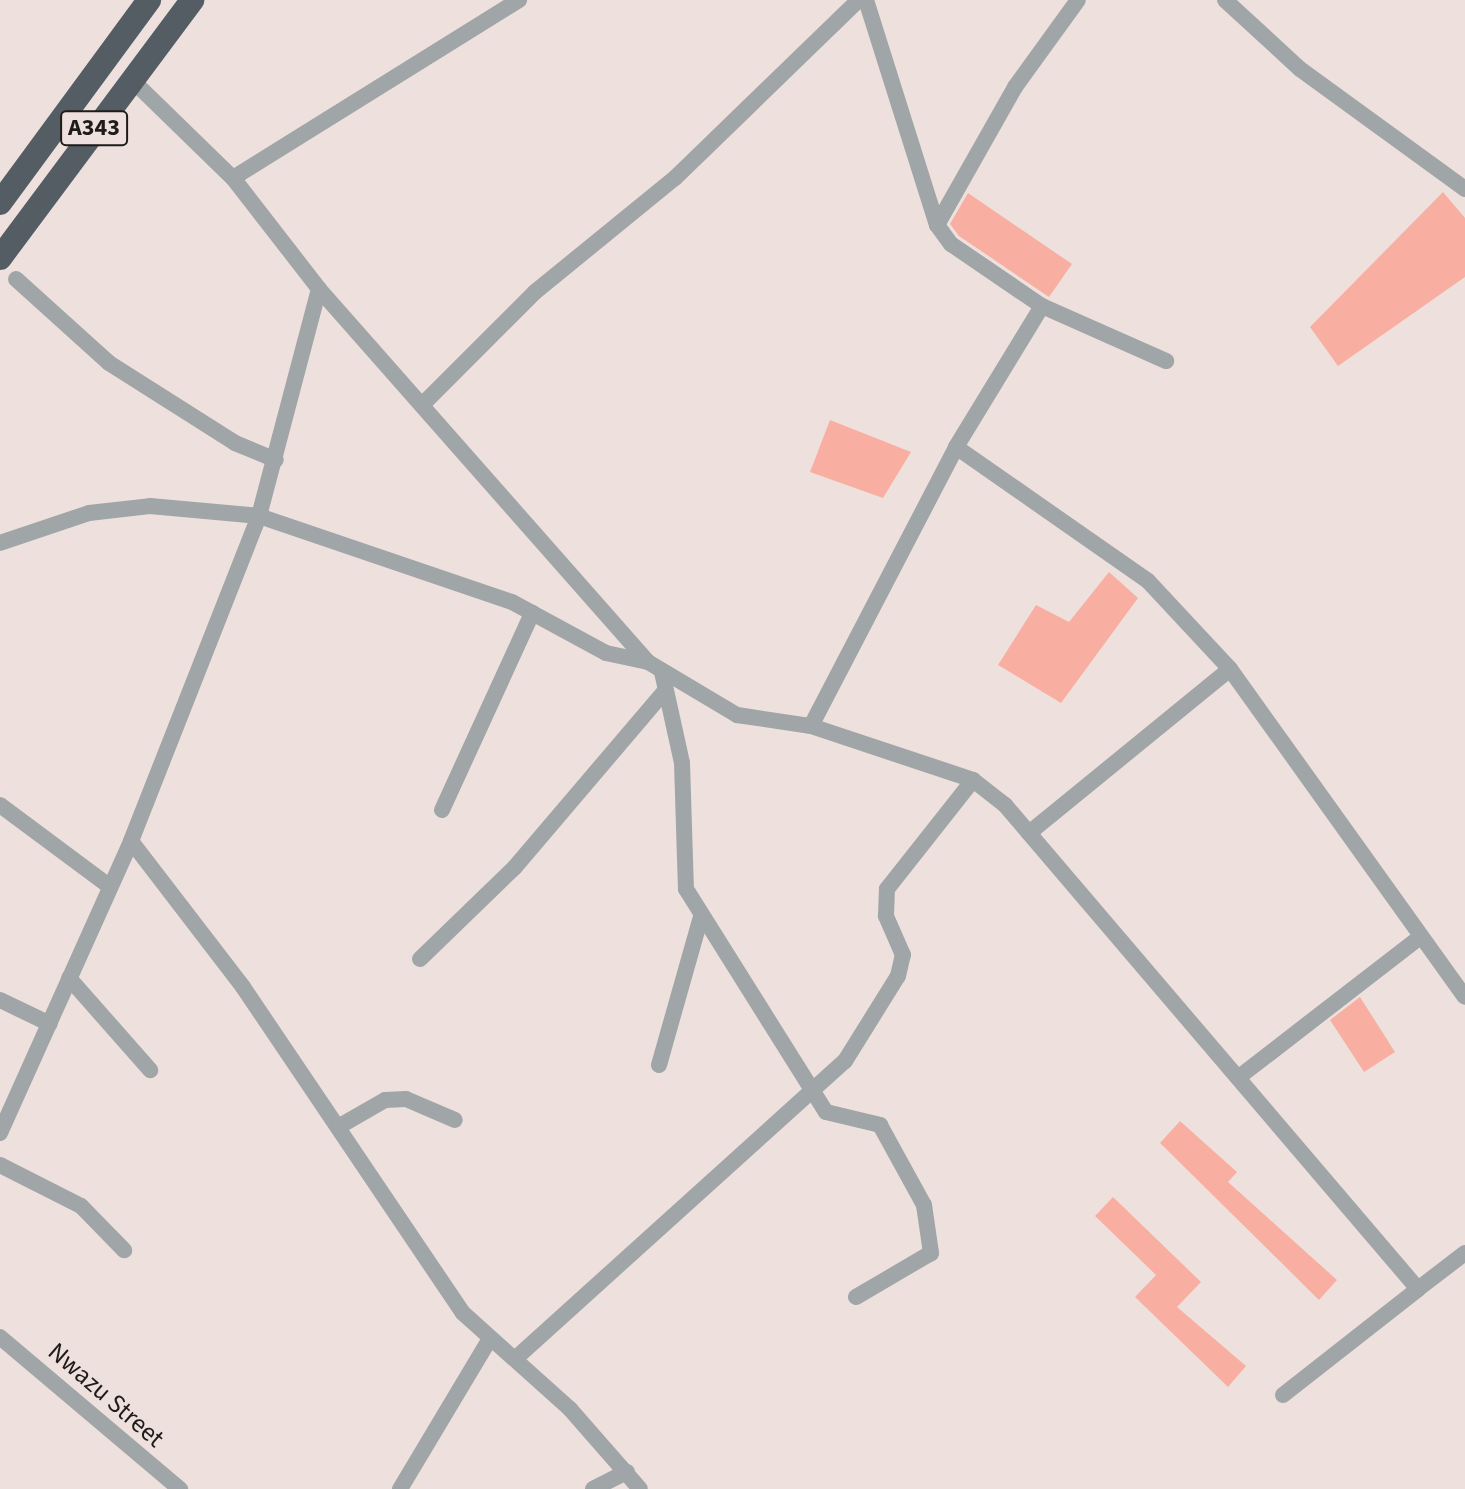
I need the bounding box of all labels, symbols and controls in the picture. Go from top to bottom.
road number: A343 [60,108,128,148]
street label: Nwazu Street [42,1336,170,1454]

